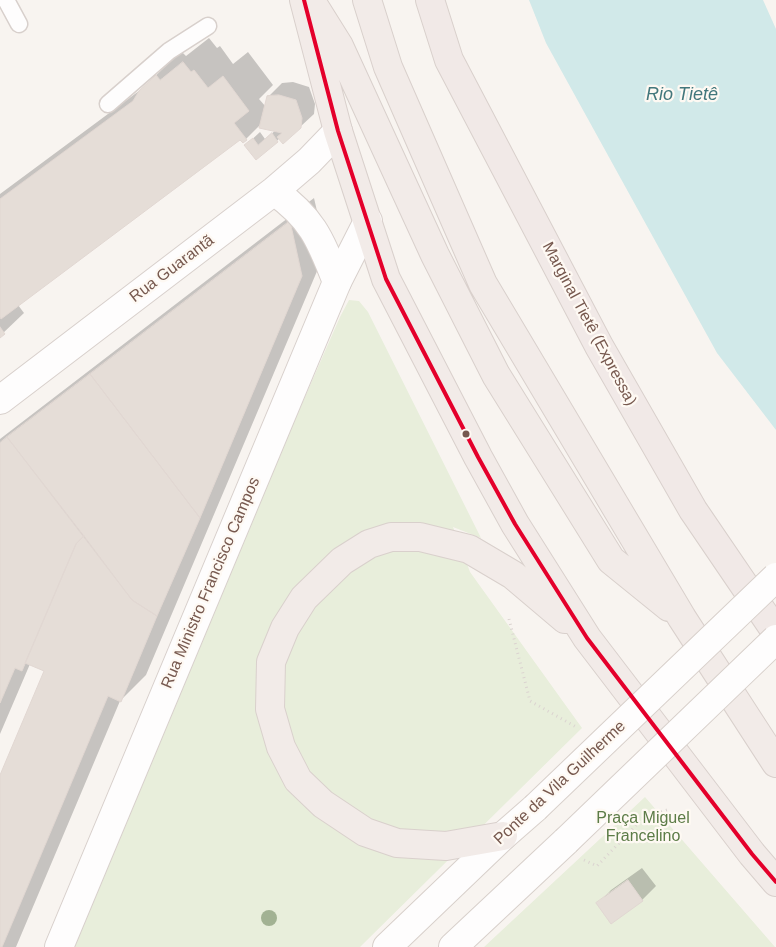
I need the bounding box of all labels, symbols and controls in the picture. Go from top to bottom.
water label: Rio Tietê [646,84,718,106]
street label: Rua Guarantã [126,231,218,307]
street label: Marginal Tietê (Expressa) [538,239,640,409]
unlabelled marker [461,429,471,439]
street label: Rua Ministro Francisco Campos [158,474,264,692]
street label: Ponte da Vila Guilherme [490,717,630,849]
park label: Praça Miguel Francelino [596,809,690,847]

